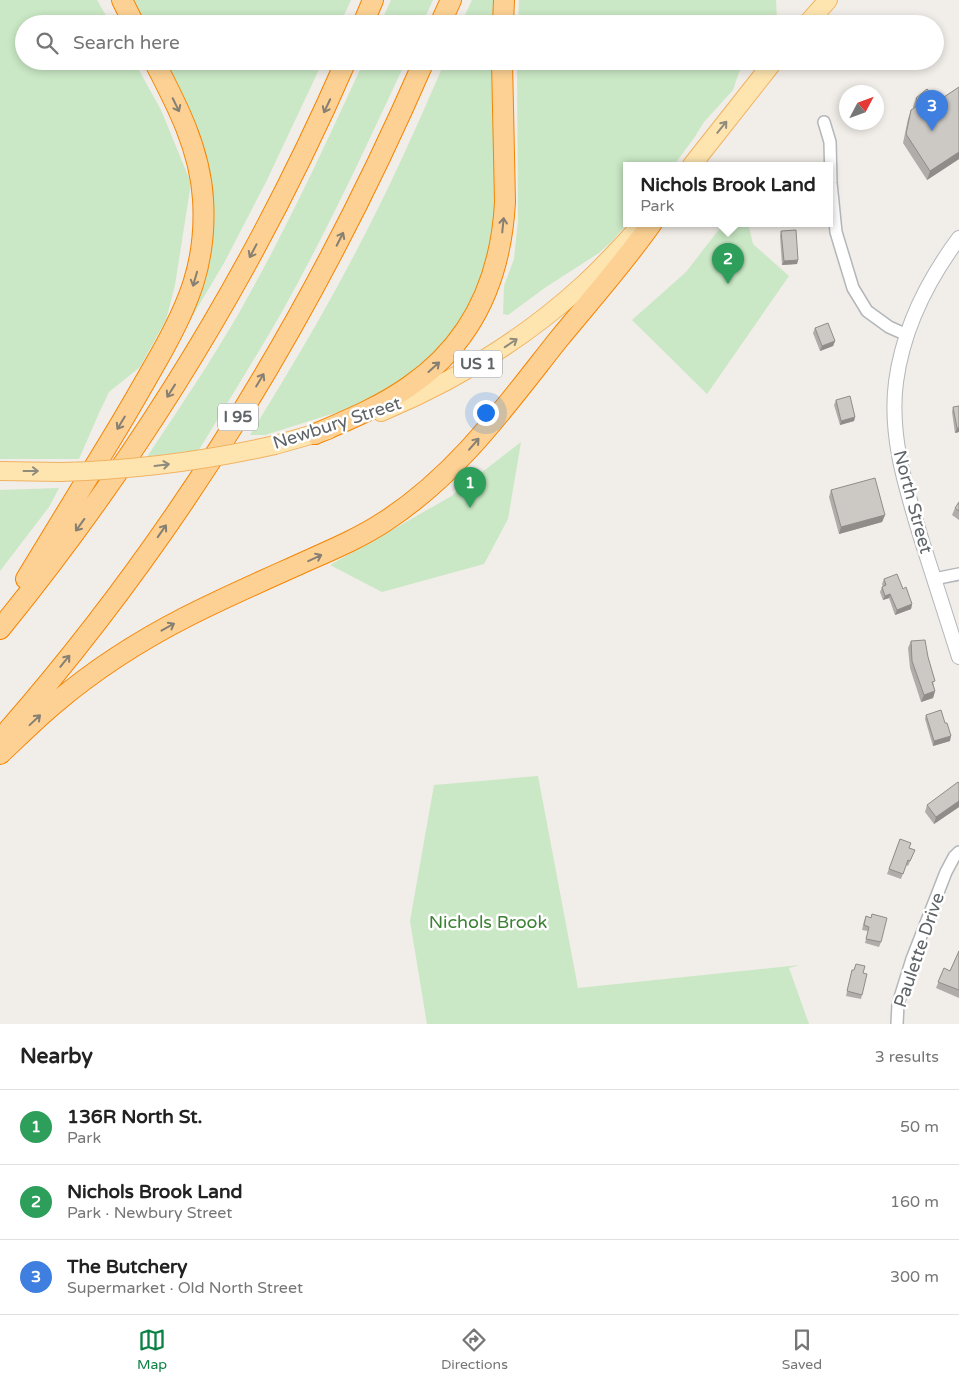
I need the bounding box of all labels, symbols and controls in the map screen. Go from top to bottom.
search box [15,15,944,70]
icon: search [33,29,61,57]
text: Search here [73,32,180,54]
north arrow [839,85,884,130]
pin: 3 [916,90,948,131]
one-way arrow [171,97,181,112]
one-way arrow [321,98,331,113]
one-way arrow [717,120,727,134]
popup [623,162,833,227]
text: Nichols Brook Land [640,174,816,196]
text: Park [640,196,674,216]
one-way arrow [499,217,508,233]
one-way arrow [336,232,345,247]
one-way arrow [248,243,258,258]
pin: 2 [712,243,744,284]
one-way arrow [190,271,200,287]
one-way arrow [504,337,518,347]
road number: US 1 [454,350,502,378]
one-way arrow [427,361,440,373]
one-way arrow [256,374,266,388]
one-way arrow [165,383,175,397]
street label: Newbury Street [270,392,404,454]
your location [473,400,499,426]
road number: I 95 [218,404,258,431]
one-way arrow [115,416,125,430]
one-way arrow [468,438,479,451]
street label: North Street [889,448,937,556]
one-way arrow [154,460,170,470]
one-way arrow [22,466,38,476]
pin: 1 [454,467,486,508]
one-way arrow [75,518,85,532]
one-way arrow [157,524,167,538]
one-way arrow [307,552,322,562]
one-way arrow [160,622,175,631]
one-way arrow [59,655,70,668]
one-way arrow [29,714,42,726]
street label: Paulette Drive [889,890,949,1010]
park label: Nichols Brook [429,911,548,933]
text: Nearby [20,1044,93,1069]
text: 3 results [875,1047,939,1067]
text: 136R North St. [67,1106,202,1128]
text: 1 [31,1117,41,1137]
text: 50 m [900,1117,939,1137]
text: Park [67,1128,101,1148]
text: Nichols Brook Land [67,1181,242,1203]
text: 2 [31,1192,41,1212]
text: 160 m [890,1192,939,1212]
text: Park · Newbury Street [67,1203,232,1223]
text: The Butchery [67,1256,187,1278]
text: 3 [31,1267,41,1287]
text: 300 m [890,1267,939,1287]
text: Supermarket · Old North Street [67,1278,303,1298]
tab: Map [137,1326,167,1373]
tab: Directions [441,1326,508,1373]
tab: Saved [782,1326,822,1373]

